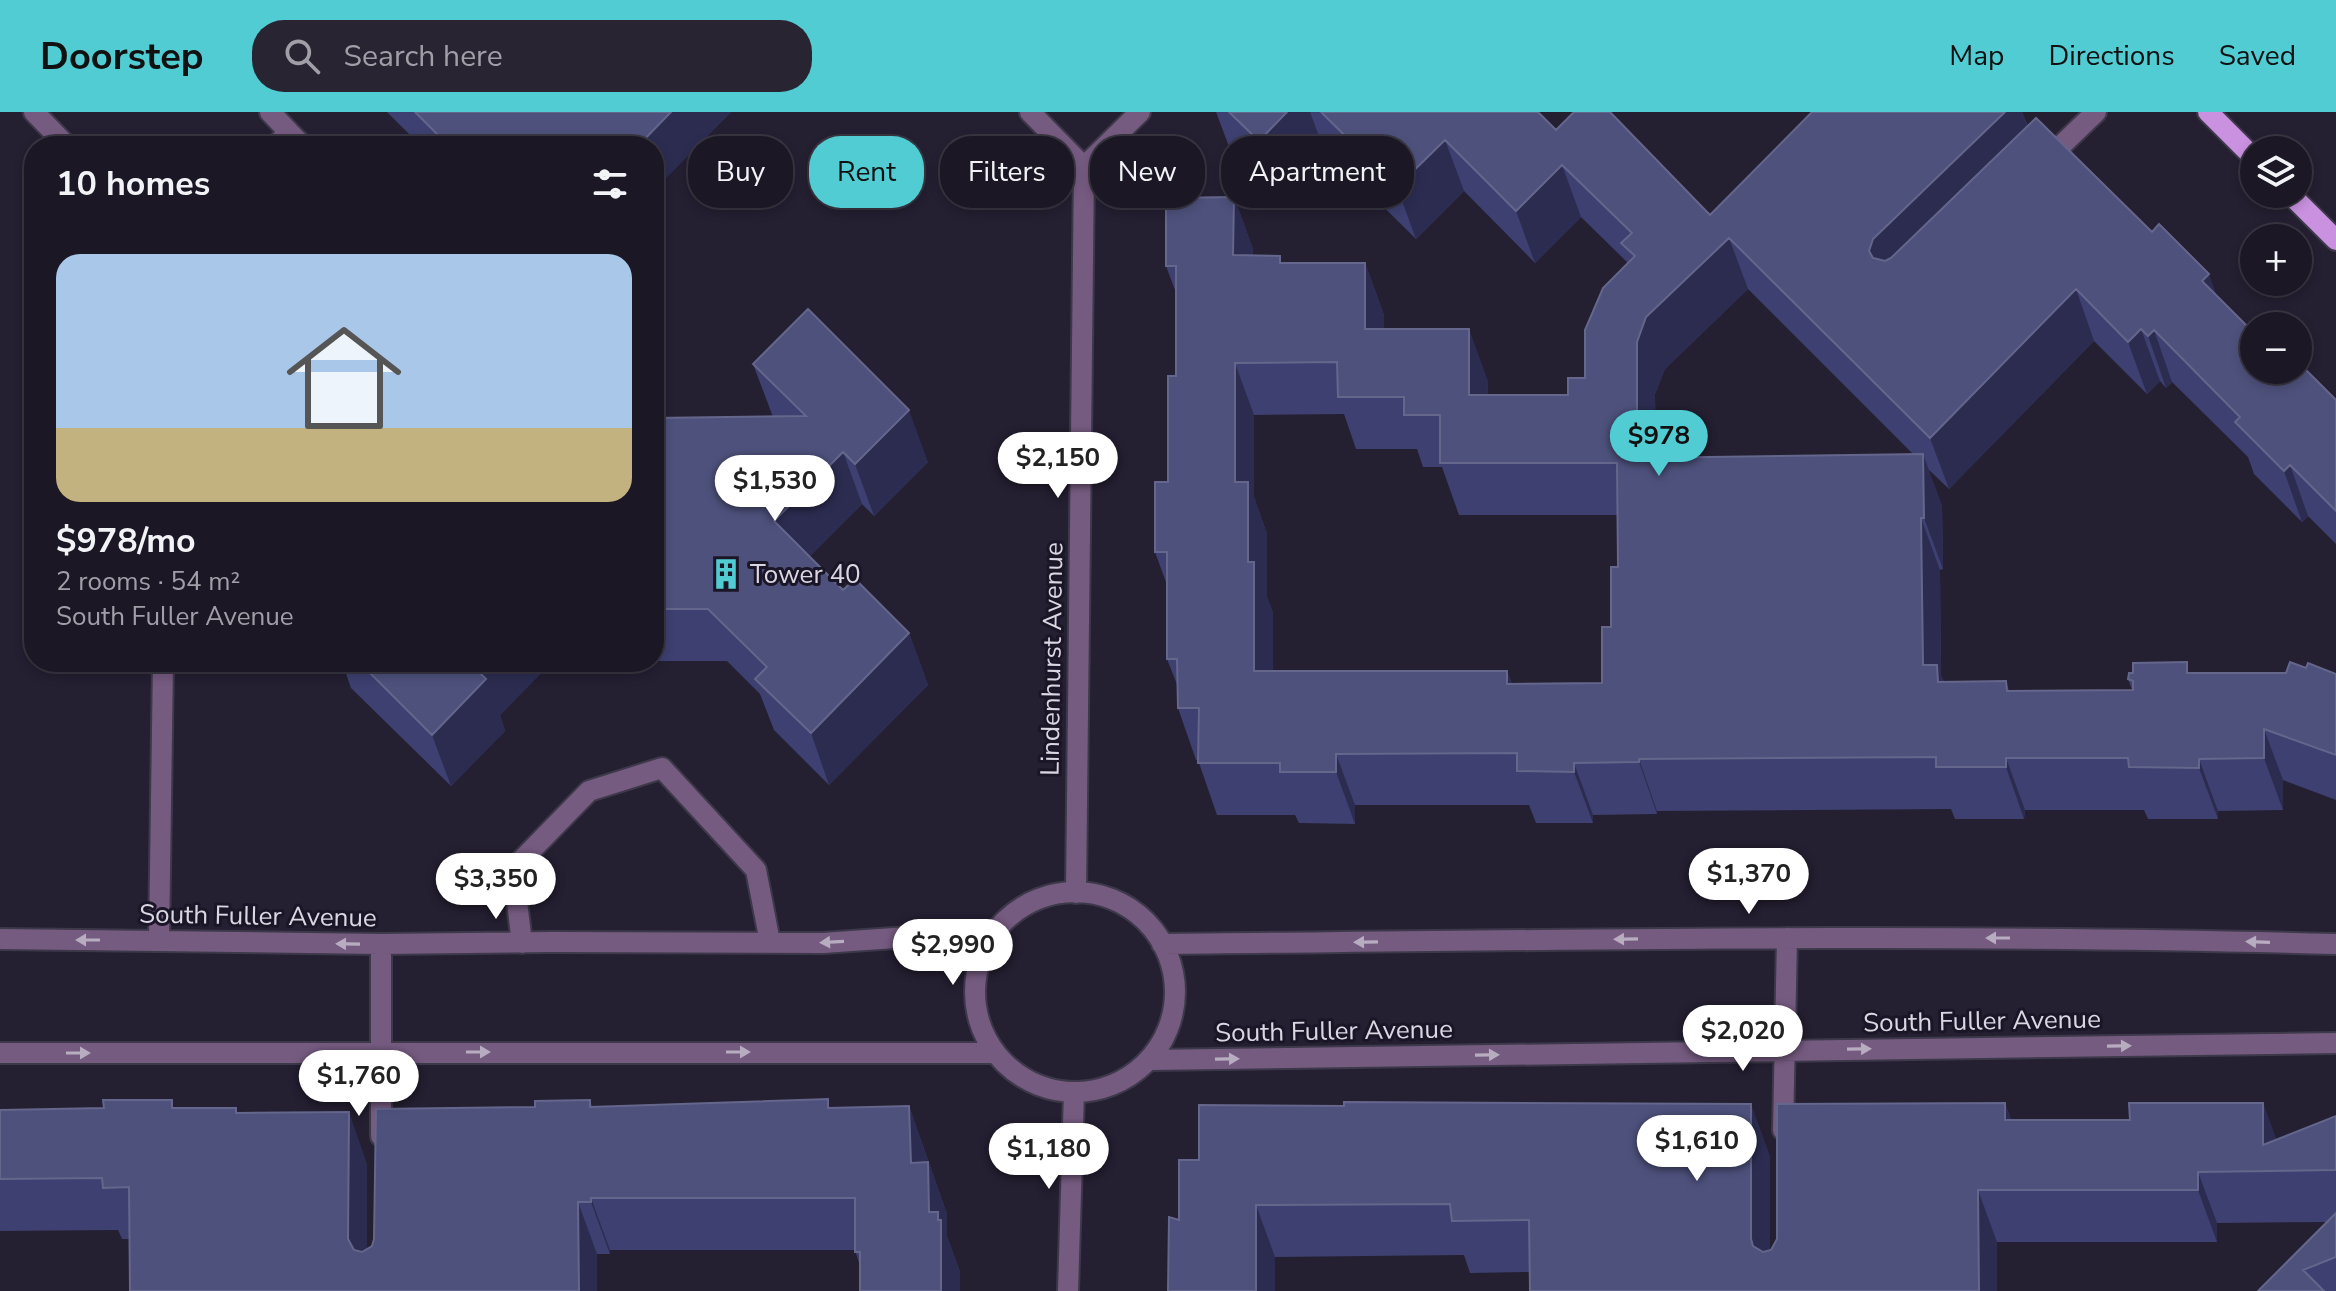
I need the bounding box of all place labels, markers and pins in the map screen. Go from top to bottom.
pin: $978 [1612,410,1706,478]
pin: $2,150 [993,432,1123,500]
pin: $1,530 [710,455,840,523]
building icon: Tower 40 [709,557,743,591]
place label: Tower 40 [750,557,861,592]
pin: $1,370 [1684,848,1814,916]
pin: $3,350 [431,853,561,921]
pin: $2,990 [888,919,1018,987]
pin: $2,020 [1678,1005,1808,1073]
pin: $1,760 [294,1050,424,1118]
pin: $1,610 [1632,1115,1762,1183]
pin: $1,180 [984,1123,1114,1191]

